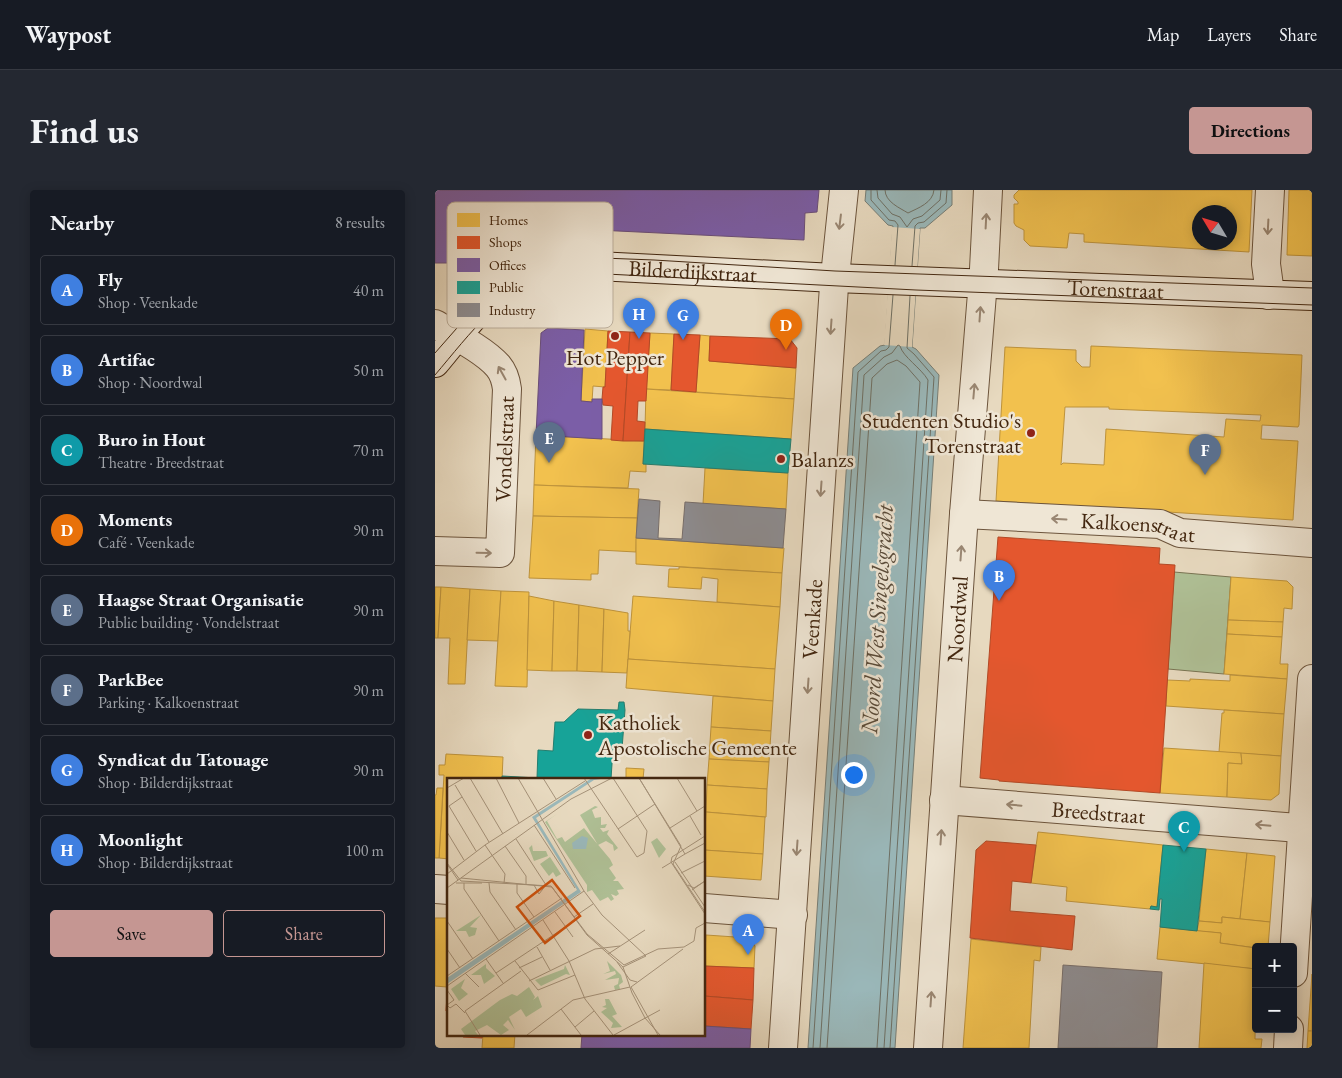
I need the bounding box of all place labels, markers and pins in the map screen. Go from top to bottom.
pin: H [623,298,655,339]
pin: G [667,299,699,340]
pin: D [770,309,802,350]
marker: Hot Pepper [609,330,621,342]
place label: Hot Pepper [566,343,665,372]
place label: Studenten Studio's Torenstraat [862,406,1021,460]
pin: E [533,422,565,463]
marker: Studenten Studio's Torenstraat [1025,427,1037,439]
pin: F [1189,434,1221,475]
place label: Balanzs [791,445,854,474]
marker: Balanzs [775,453,787,465]
pin: B [983,560,1015,601]
place label: Katholiek Apostolische Gemeente [597,708,797,762]
marker: Katholiek Apostolische Gemeente [582,729,594,741]
pin: C [1168,811,1200,852]
pin: A [732,914,764,955]

